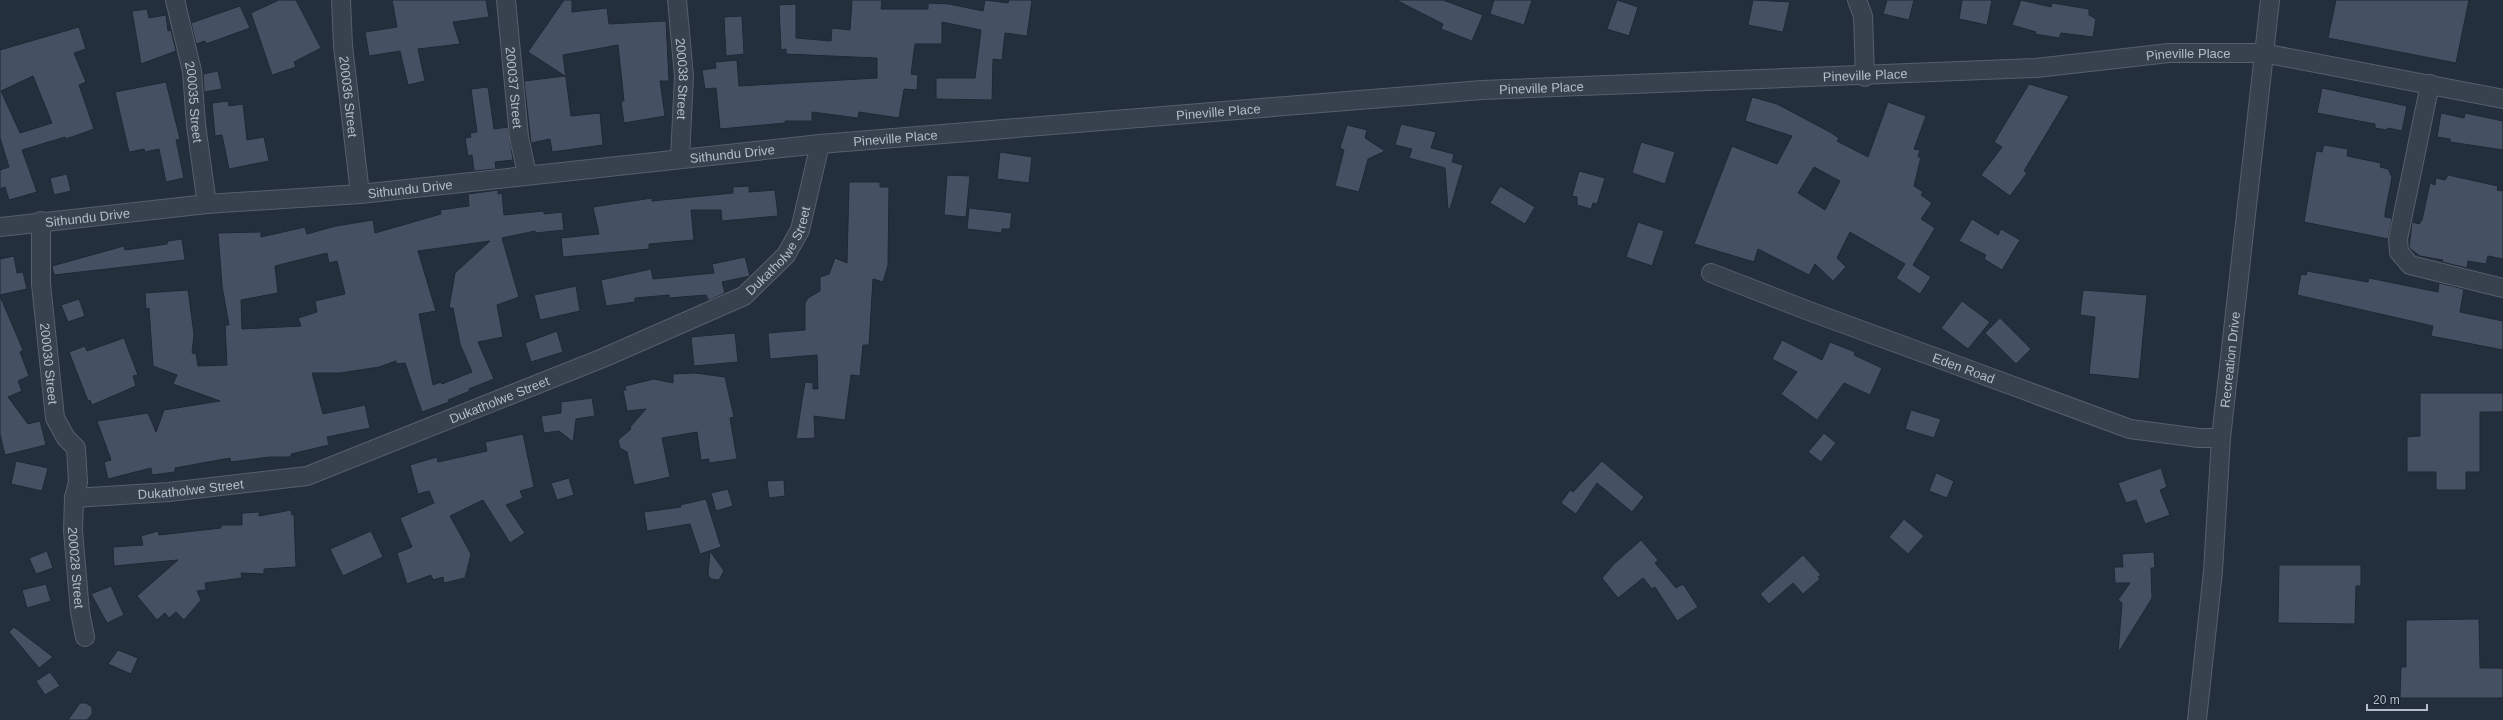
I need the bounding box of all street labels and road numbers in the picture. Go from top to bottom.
street label: 200038 Street [673,37,692,120]
street label: Pineville Place [2145,45,2231,63]
street label: 200037 Street [503,46,526,129]
street label: 200036 Street [337,55,361,138]
street label: 200035 Street [182,60,206,144]
street label: Pineville Place [1823,66,1908,84]
street label: Pineville Place [1499,78,1584,97]
street label: Pineville Place [1176,101,1261,122]
street label: Pineville Place [853,127,938,149]
street label: Sithundu Drive [689,141,775,166]
street label: Sithundu Drive [367,176,453,201]
street label: Sithundu Drive [44,205,131,229]
street label: Dukatholwe Street [742,205,813,298]
street label: Recreation Drive [2217,311,2243,409]
street label: 200030 Street [38,322,61,405]
street label: Eden Road [1931,350,1997,386]
street label: Dukatholwe Street [447,373,552,426]
street label: Dukatholwe Street [137,476,245,501]
street label: 200028 Street [65,527,87,609]

